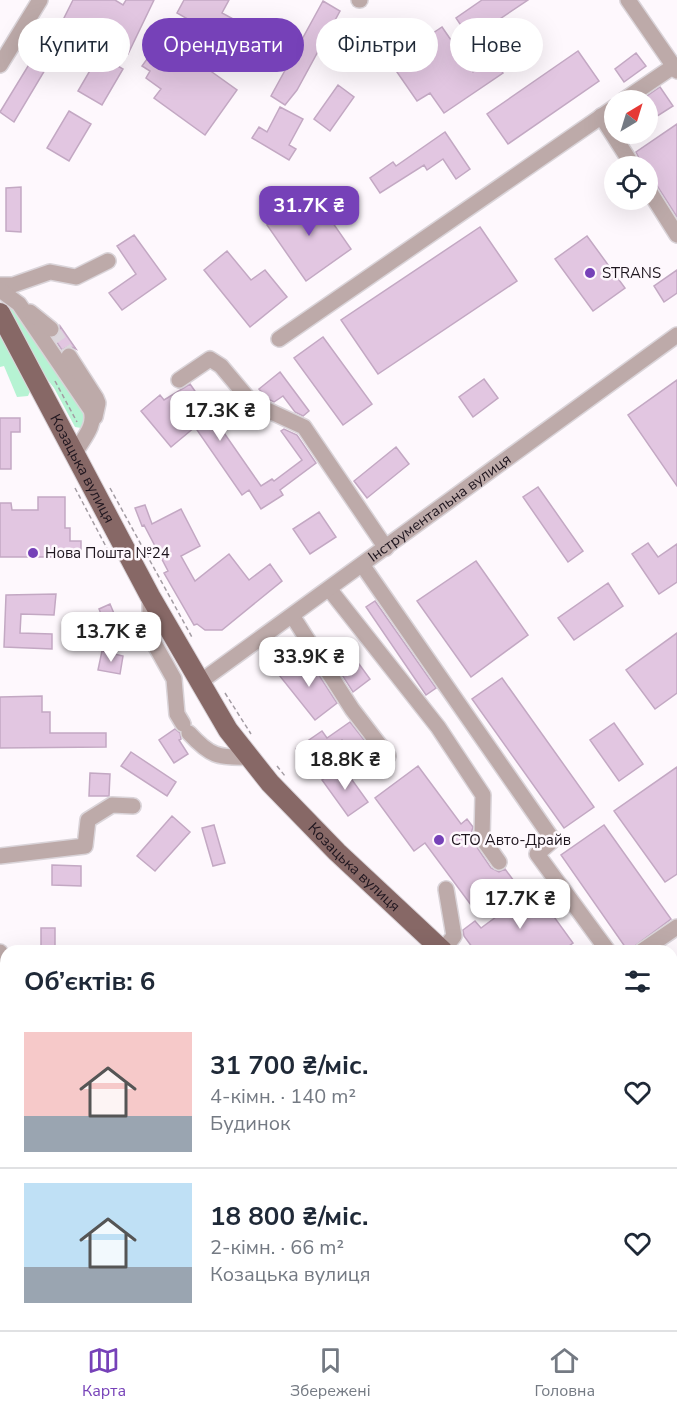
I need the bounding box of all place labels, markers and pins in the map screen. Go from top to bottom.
pin: 31.7K ₴ [254,186,364,237]
place label: STRANS [602,263,661,283]
marker: STRANS [583,266,597,280]
pin: 17.3K ₴ [165,391,275,442]
place label: Нова Пошта №24 [45,543,170,563]
marker: Нова Пошта №24 [26,546,40,560]
pin: 13.7K ₴ [56,612,166,663]
pin: 33.9K ₴ [254,637,364,688]
pin: 18.8K ₴ [290,740,400,791]
place label: СТО Авто-Драйв [451,830,571,850]
marker: СТО Авто-Драйв [432,833,446,847]
pin: 17.7K ₴ [465,879,575,930]

